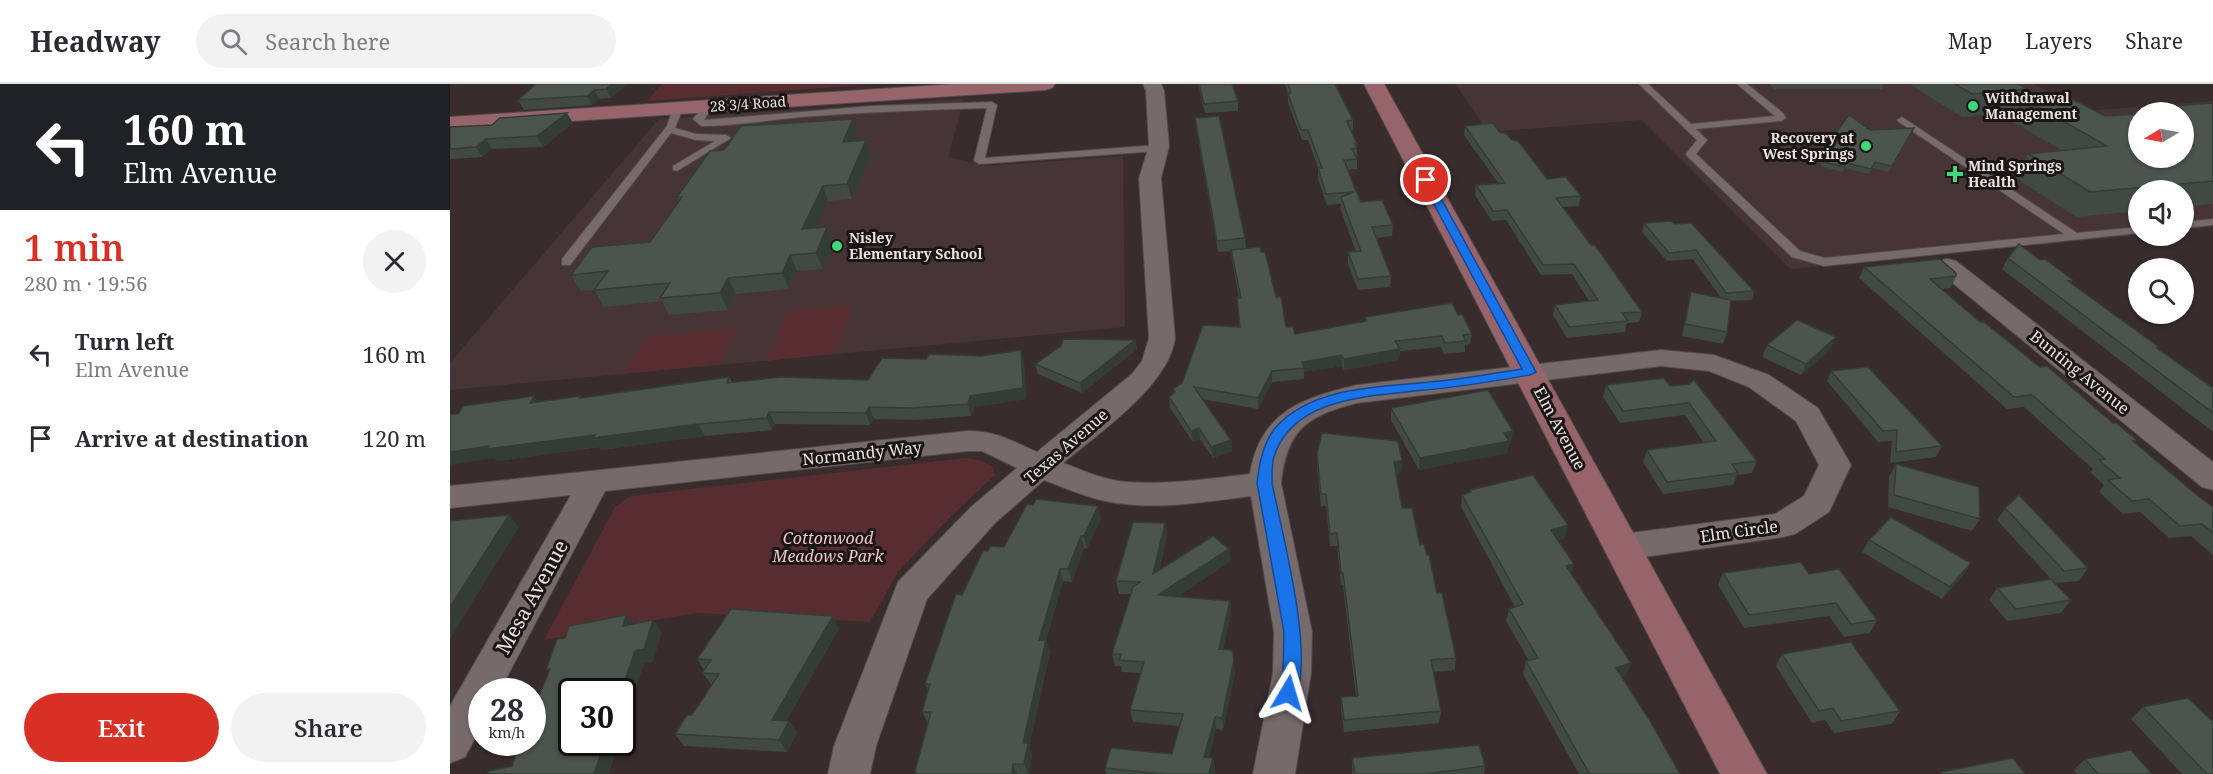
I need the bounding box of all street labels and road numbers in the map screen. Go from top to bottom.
street label: 28 3/4 Road [709,91,787,116]
street label: Bunting Avenue [2026,325,2134,419]
street label: Elm Avenue [1529,382,1591,474]
street label: Texas Avenue [1019,403,1113,489]
street label: Normandy Way [801,436,924,470]
street label: Elm Circle [1699,515,1779,547]
street label: Mesa Avenue [489,535,574,659]

